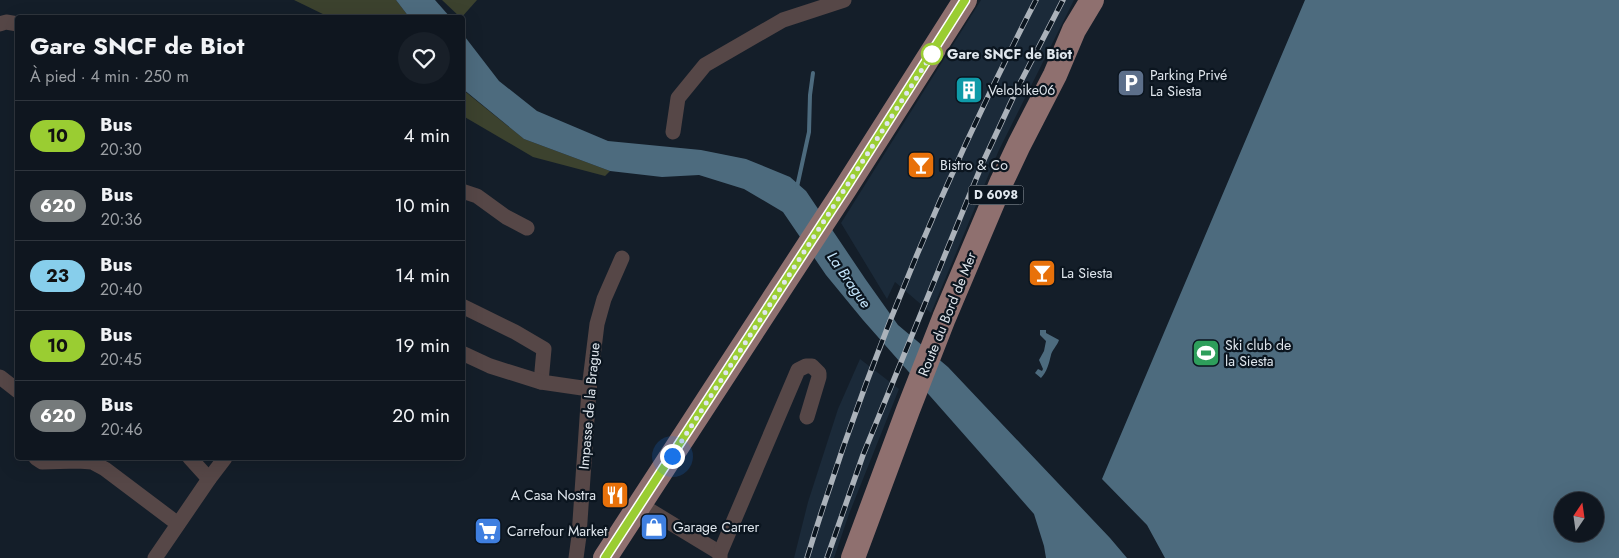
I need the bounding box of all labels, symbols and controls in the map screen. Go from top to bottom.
text: Gare SNCF de Biot [30,28,244,63]
button: heart [398,32,450,84]
marker: Gare SNCF de Biot [921,43,943,65]
place label: Gare SNCF de Biot [947,44,1073,64]
text: À pied · 4 min · 250 m [30,65,189,88]
place label: Parking Privé La Siesta [1150,65,1227,101]
parking icon: Parking Privé La Siesta [1116,68,1146,98]
building icon: Velobike06 [954,75,984,105]
place label: Velobike06 [988,80,1055,100]
text: Bus [100,111,132,138]
text: 4 min [403,122,450,149]
text: 10 [47,123,68,149]
text: 20:30 [100,138,142,161]
bar icon: Bistro & Co [906,150,936,180]
place label: Bistro & Co [940,155,1008,175]
text: Bus [101,181,133,208]
road number: D 6098 [968,186,1024,204]
text: 10 min [395,192,450,219]
text: 620 [40,193,76,219]
text: 20:36 [101,208,142,231]
water label: La Brague [822,247,877,313]
street label: Route du Bord de Mer [913,249,981,379]
text: Bus [100,251,132,278]
bar icon: La Siesta [1027,258,1057,288]
text: 14 min [395,262,450,289]
text: 23 [46,263,69,289]
place label: La Siesta [1061,263,1113,283]
text: 20:40 [100,278,142,301]
text: Bus [100,321,132,348]
text: 19 min [395,332,450,359]
text: 10 [47,333,68,359]
place label: Ski club de la Siesta [1225,335,1291,371]
sports icon: Ski club de la Siesta [1191,338,1221,368]
street label: Impasse de la Brague [573,342,605,470]
text: 20:45 [100,348,142,371]
text: Bus [101,391,133,418]
text: 20 min [392,402,450,429]
text: 620 [40,403,76,429]
text: 20:46 [101,418,143,441]
your location [660,444,685,469]
restaurant icon: A Casa Nostra [600,480,630,510]
place label: A Casa Nostra [511,485,596,505]
north arrow [1554,492,1604,542]
map controls [1554,492,1604,542]
shop icon: Garage Carrer [639,512,669,542]
supermarket icon: Carrefour Market [473,516,503,546]
place label: Garage Carrer [673,517,759,537]
place label: Carrefour Market [507,521,608,541]

